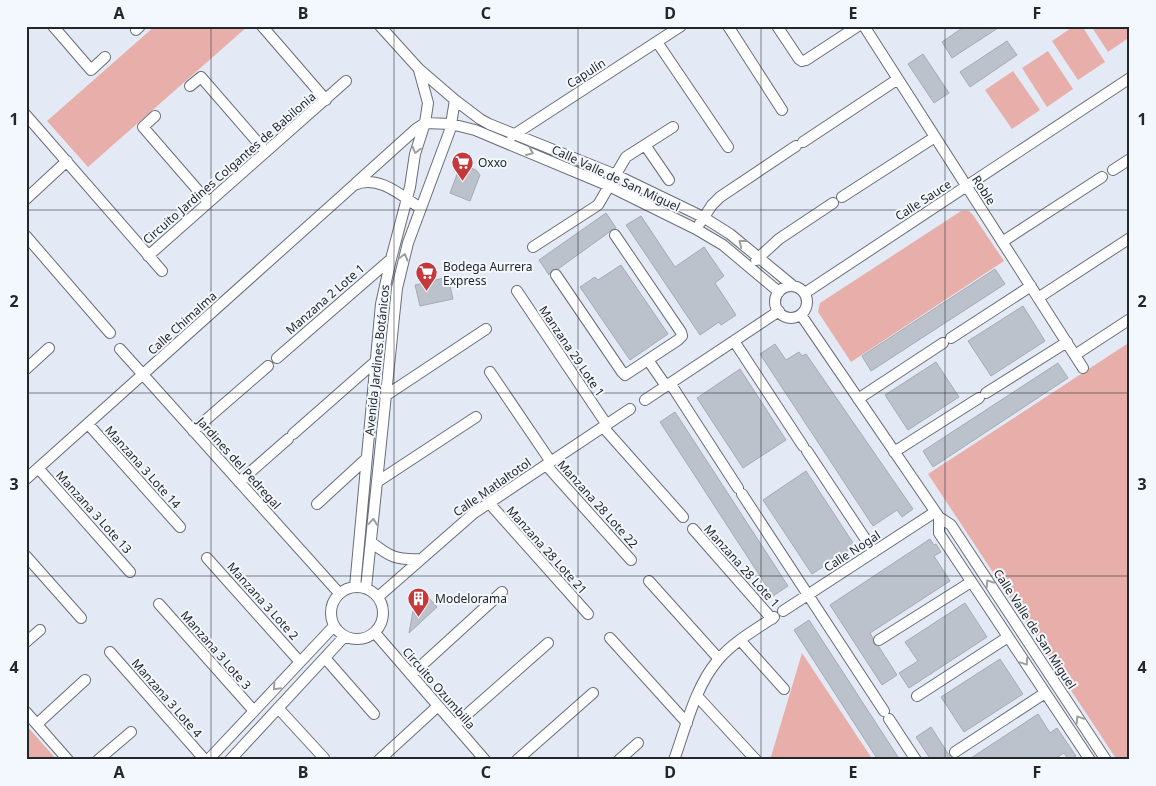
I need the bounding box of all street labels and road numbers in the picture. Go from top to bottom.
street label: Capulín [563,54,609,92]
street label: Circuito Jardines Colgantes de Babilonia [139,88,319,248]
street label: Calle Valle de San Miguel [549,141,683,215]
street label: Roble [968,172,1000,208]
street label: Calle Sauce [892,175,955,224]
street label: Manzana 2 Lote 1 [282,260,368,338]
street label: Avenida Jardines Botánicos [361,283,393,436]
street label: Calle Chimalma [144,287,220,359]
street label: Manzana 29 Lote 1 [535,302,609,400]
street label: Jardines del Pedregal [192,412,285,513]
street label: Manzana 3 Lote 14 [101,422,185,512]
street label: Calle Matlaltotol [450,454,534,520]
street label: Manzana 28 Lote 22 [554,456,642,552]
street label: Manzana 3 Lote 13 [52,467,136,557]
street label: Manzana 28 Lote 21 [503,502,591,598]
street label: Manzana 28 Lote 1 [700,521,784,611]
street label: Calle Nogal [821,526,883,576]
street label: Manzana 3 Lote 2 [223,558,303,644]
street label: Calle Valle de San Miguel [990,566,1080,692]
street label: Manzana 3 Lote 3 [177,607,255,693]
street label: Circuito Ozumbilla [399,643,479,733]
street label: Manzana 3 Lote 4 [128,655,206,741]

